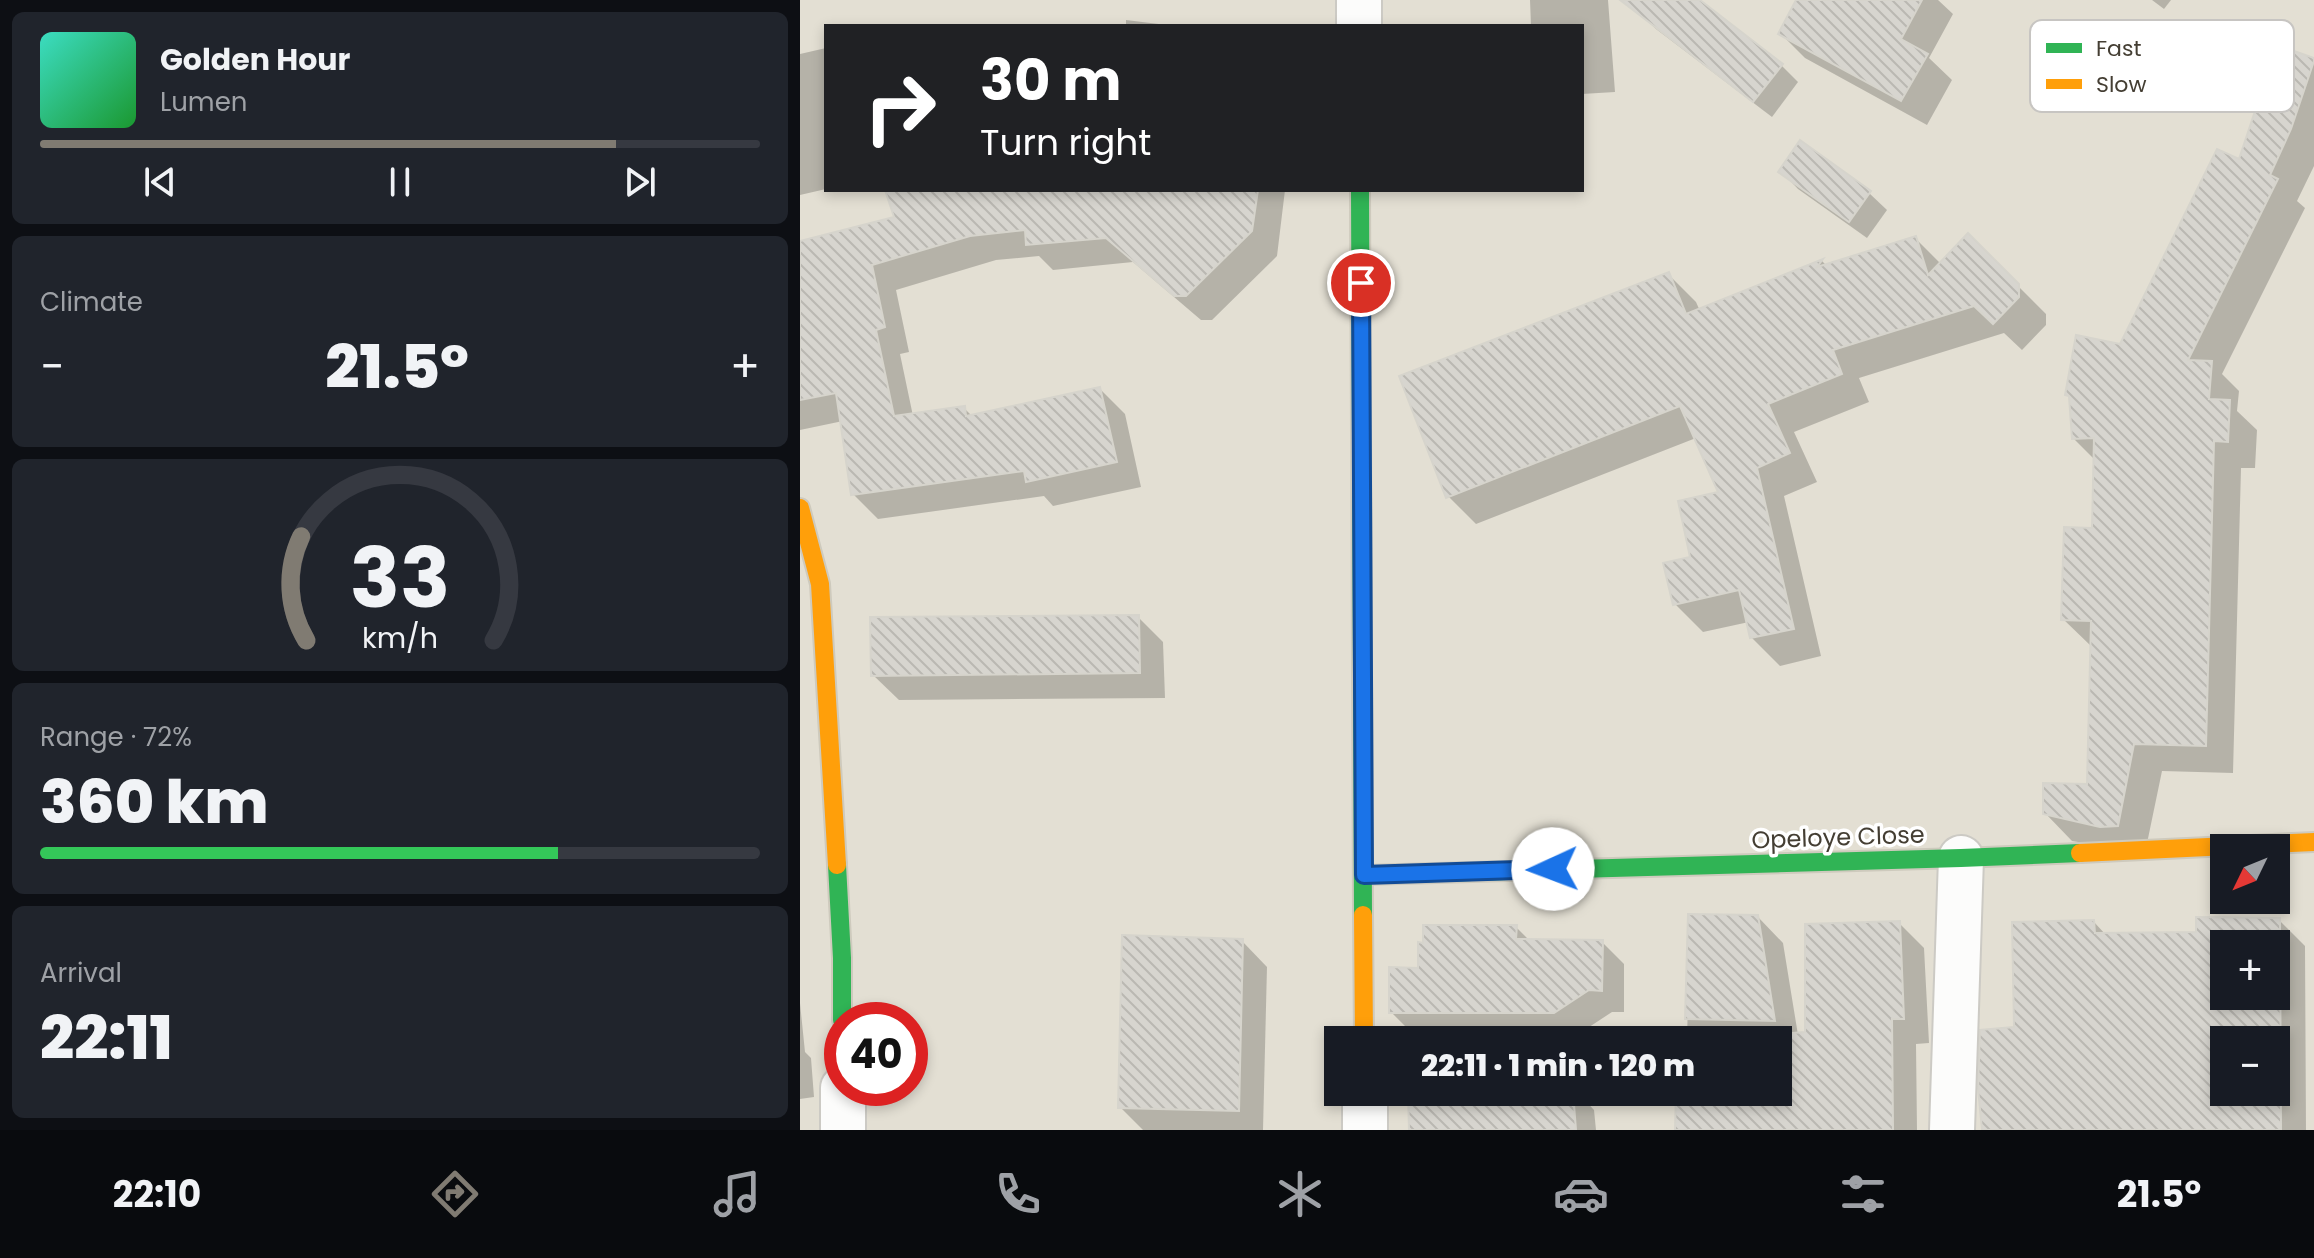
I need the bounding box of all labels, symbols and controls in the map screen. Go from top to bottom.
legend [2030,20,2294,112]
text: Fast [2096,33,2141,64]
text: Golden Hour [160,38,350,81]
text: 30 m [980,41,1122,120]
icon: right [848,56,952,160]
text: Slow [2096,69,2146,100]
text: Lumen [160,84,247,120]
text: Turn right [980,117,1151,168]
icon: previous [138,160,182,204]
icon: pause [378,160,422,204]
icon: next [618,160,662,204]
pin [1327,249,1395,317]
icon: arrive [1339,261,1383,305]
text: Climate [40,284,143,320]
text: 21.5° [325,325,469,409]
text: − [40,336,64,397]
text: + [730,336,760,397]
text: 33 [350,520,450,636]
text: km/h [362,618,438,658]
text: Range · 72% [40,719,192,755]
text: 360 km [40,760,268,844]
street label: Opeloye Close [1751,817,1925,857]
position arrow [1511,827,1595,911]
north arrow [2210,834,2290,914]
map controls [2210,834,2290,1106]
button: + [2210,930,2290,1010]
text: Arrival [40,955,122,991]
text: 22:11 [40,996,173,1080]
speed limit sign: 40 [824,1002,928,1106]
button: − [2210,1026,2290,1106]
text: 22:11 · 1 min · 120 m [1421,1044,1695,1087]
icon: directions [427,1166,483,1222]
icon: music [709,1166,765,1222]
icon: phone [990,1166,1046,1222]
icon: climate [1272,1166,1328,1222]
icon: car [1553,1166,1609,1222]
icon: filters [1835,1166,1891,1222]
text: 22:10 [113,1169,201,1220]
text: 21.5° [2117,1169,2201,1220]

